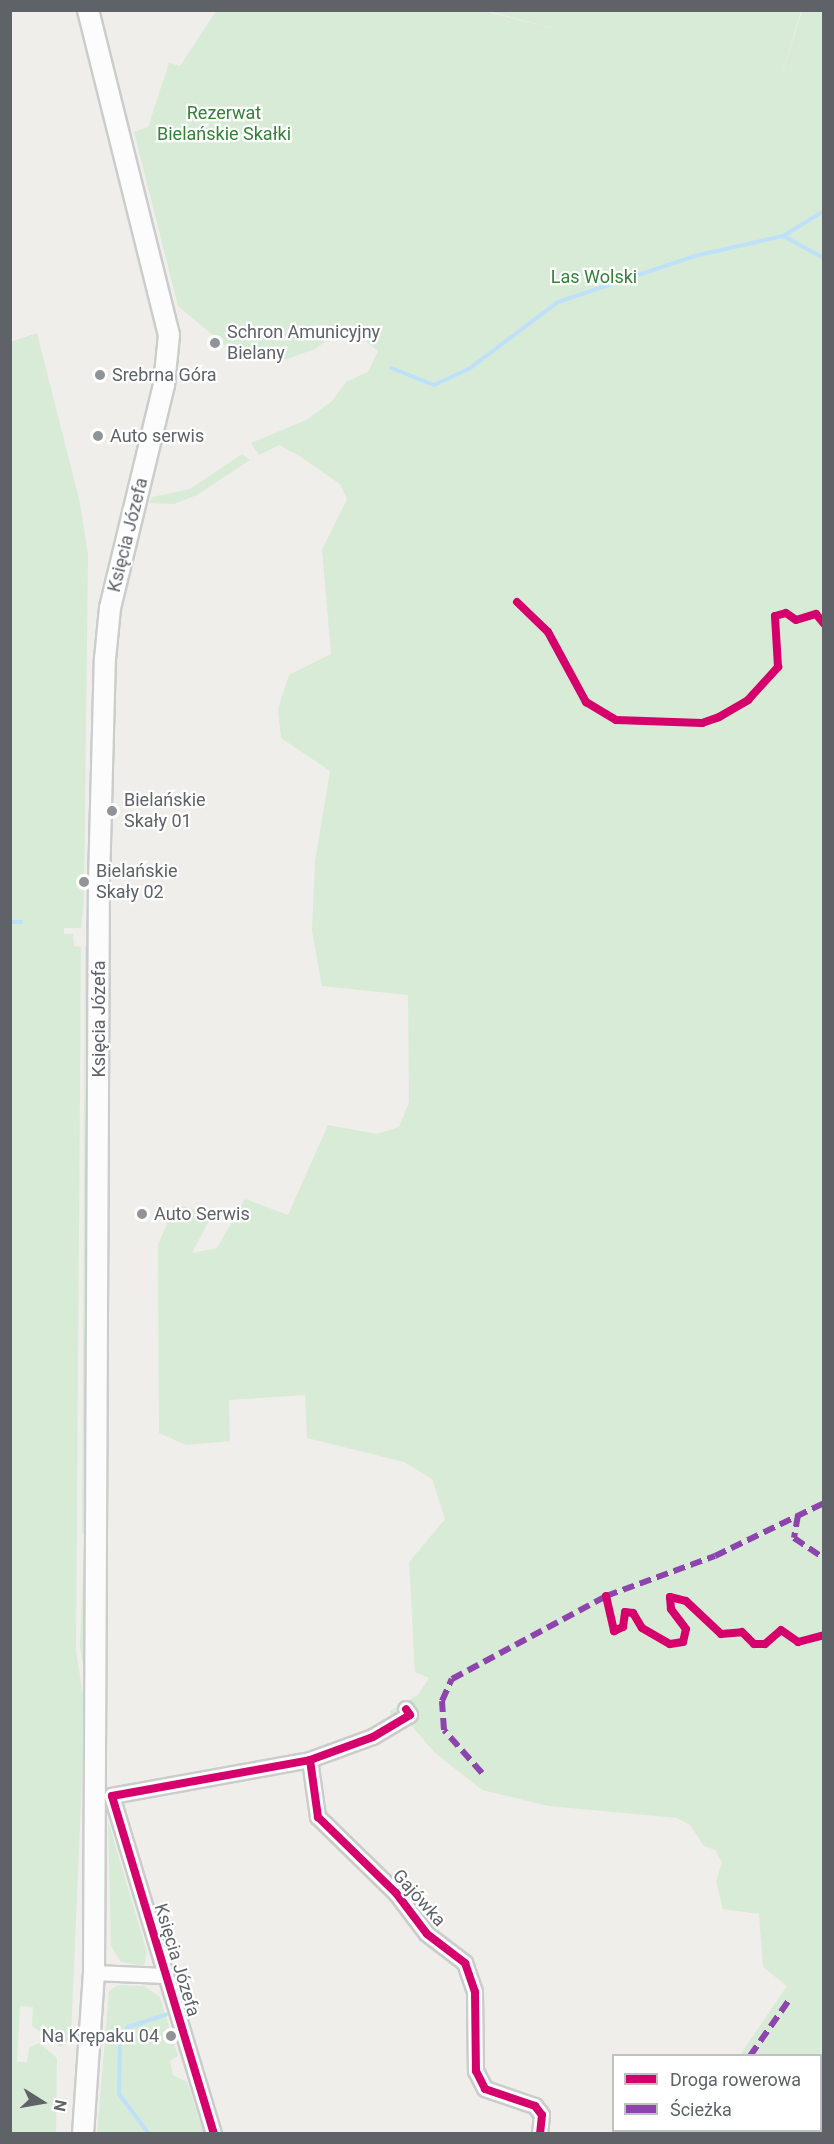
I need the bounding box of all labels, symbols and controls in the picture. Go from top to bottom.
park label: Rezerwat Bielańskie Skałki [157,103,291,146]
park label: Las Wolski [551,266,637,288]
place label: Schron Amunicyjny Bielany [227,322,380,364]
marker: Schron Amunicyjny Bielany [208,336,222,350]
place label: Srebrna Góra [112,364,217,386]
marker: Srebrna Góra [93,368,107,382]
place label: Auto serwis [110,425,204,447]
marker: Auto serwis [91,429,105,443]
street label: Księcia Józefa [103,476,153,594]
place label: Bielańskie Skały 01 [124,790,206,832]
marker: Bielańskie Skały 01 [105,804,119,818]
place label: Bielańskie Skały 02 [96,861,178,904]
marker: Bielańskie Skały 02 [77,875,91,889]
street label: Księcia Józefa [88,960,110,1078]
place label: Auto Serwis [154,1203,250,1225]
marker: Auto Serwis [135,1207,149,1221]
street label: Gajówka [388,1865,450,1931]
street label: Księcia Józefa [150,1901,204,2019]
place label: Na Krępaku 04 [41,2025,159,2047]
marker: Na Krępaku 04 [164,2029,178,2043]
legend [612,2054,822,2132]
text: Droga rowerowa [670,2069,801,2090]
north arrow [12,2072,72,2132]
text: N [50,2098,71,2113]
text: Ścieżka [670,2099,732,2120]

